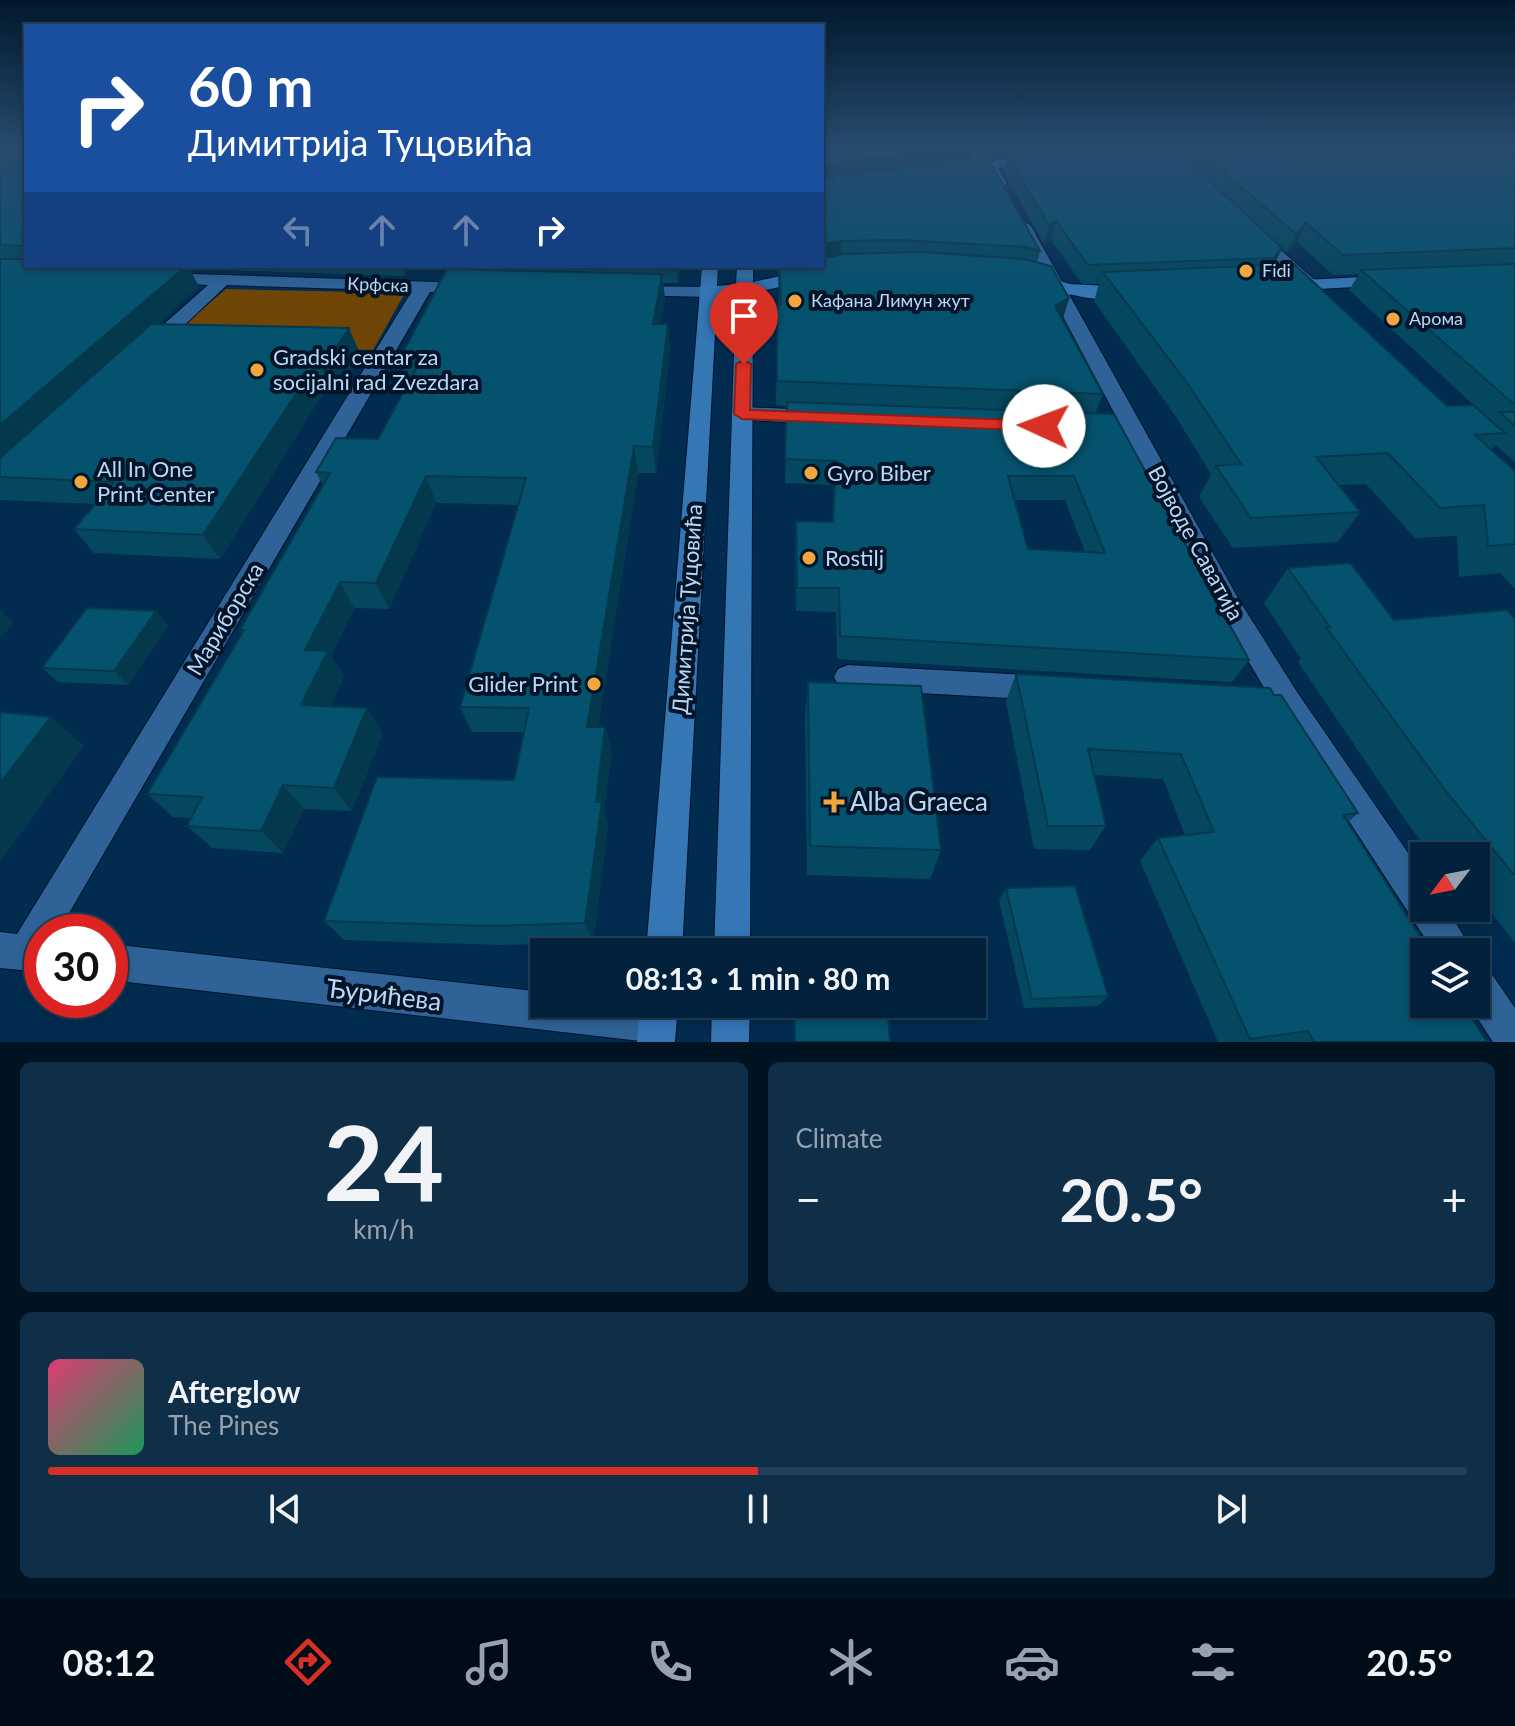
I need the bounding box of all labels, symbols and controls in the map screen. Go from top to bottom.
text: 60 m [188,52,313,119]
icon: right [56,56,160,160]
text: Димитрија Туцовића [188,120,533,164]
icon: left [276,208,320,252]
icon: ahead [360,208,404,252]
icon: ahead [444,208,488,252]
icon: right [528,208,572,252]
place label: Fidi [1262,259,1291,281]
marker: Fidi [1237,262,1255,280]
street label: Крфска [347,272,409,296]
pin [710,282,778,364]
place label: Кафана Лимун жут [811,289,970,311]
marker: Кафана Лимун жут [786,292,804,310]
icon: arrive [722,294,766,338]
place label: Арома [1409,307,1463,329]
marker: Арома [1384,310,1402,328]
place label: Gradski centar za socijalni rad Zvezdara [273,343,479,395]
marker: Gradski centar za socijalni rad Zvezdara [248,361,266,379]
position arrow [1002,384,1086,468]
place label: All In One Print Center [97,455,215,507]
place label: Gyro Biber [827,459,931,486]
street label: Војводе Саватија [1143,461,1250,625]
marker: Gyro Biber [802,464,820,482]
marker: All In One Print Center [72,473,90,491]
street label: Димитрија Туцовића [666,503,707,715]
place label: Rostilj [825,544,884,571]
marker: Rostilj [800,549,818,567]
street label: Мариборска [180,558,269,680]
place label: Glider Print [468,670,578,697]
marker: Glider Print [585,675,603,693]
place label: Alba Graeca [850,785,988,817]
marker: Alba Graeca [825,793,843,811]
north arrow [1410,842,1490,922]
map controls [1410,842,1490,1018]
speed limit sign: 30 [24,914,128,1018]
button: layers [1410,938,1490,1018]
text: 08:13 · 1 min · 80 m [626,960,890,996]
street label: Ђурићева [325,971,443,1017]
text: 24 [323,1098,444,1223]
text: Climate [796,1122,882,1154]
text: 20.5° [1059,1163,1203,1235]
text: − [796,1173,821,1225]
text: + [1441,1173,1467,1225]
text: km/h [353,1213,414,1245]
text: Afterglow [168,1373,301,1409]
text: The Pines [168,1409,279,1441]
icon: previous [263,1487,307,1531]
icon: pause [736,1487,780,1531]
icon: next [1209,1487,1253,1531]
icon: directions [280,1634,336,1690]
icon: music [461,1634,517,1690]
icon: phone [642,1634,698,1690]
icon: climate [823,1634,879,1690]
icon: car [1004,1634,1060,1690]
icon: filters [1185,1634,1241,1690]
text: 08:12 [63,1640,155,1684]
text: 20.5° [1366,1640,1452,1684]

